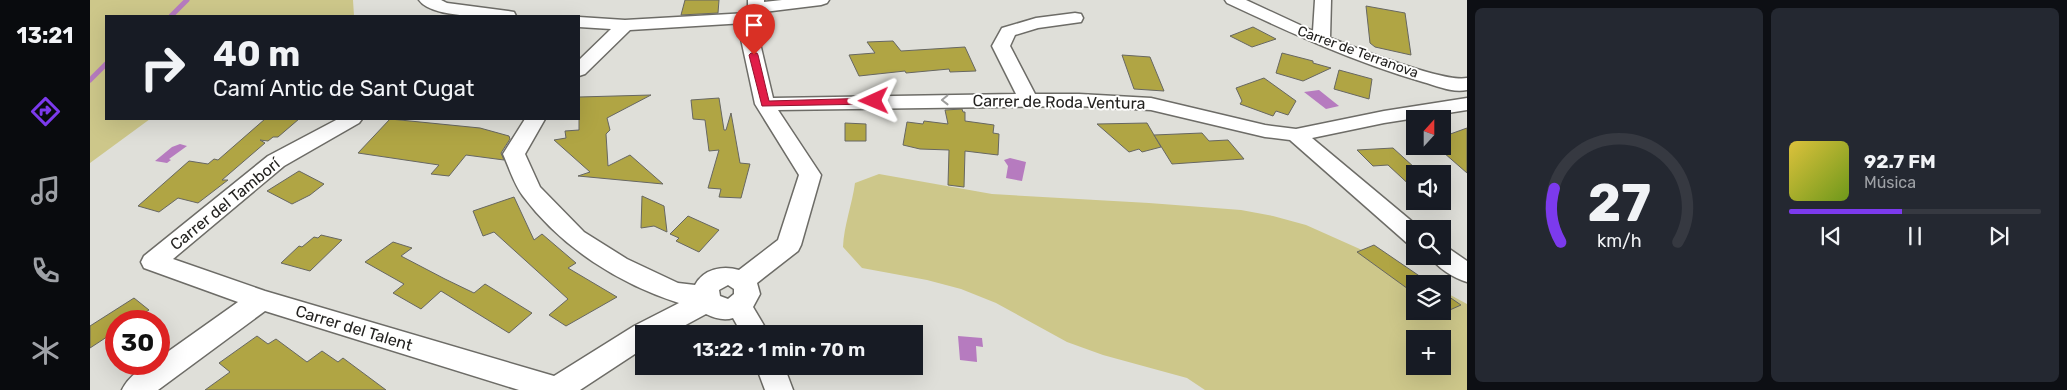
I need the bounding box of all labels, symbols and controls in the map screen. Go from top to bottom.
pin [733,4,775,55]
icon: arrive [740,11,768,39]
text: 13:21 [16,22,74,49]
street label: Carrer de Terranova [1295,22,1421,82]
text: 40 m [213,33,300,75]
icon: right [130,35,195,100]
position arrow [847,74,899,126]
text: Camí Antic de Sant Cugat [213,75,474,102]
street label: Carrer de Roda Ventura [972,91,1146,113]
icon: directions [28,94,63,129]
one-way arrow [940,95,948,105]
north arrow [1406,110,1451,155]
map controls [1406,110,1451,375]
text: 92.7 FM [1864,150,1936,173]
street label: Carrer del Tamborí [166,153,284,254]
button: sound [1406,165,1451,210]
text: 27 [1587,172,1651,234]
icon: music [28,173,63,208]
text: Música [1864,173,1916,192]
button: search [1406,220,1451,265]
icon: previous [1817,222,1845,250]
icon: pause [1901,222,1929,250]
icon: next [1985,222,2013,250]
text: km/h [1597,230,1641,251]
icon: phone [28,253,63,288]
button: layers [1406,275,1451,320]
street label: Carrer del Talent [293,301,415,355]
speed limit sign: 30 [105,310,170,375]
button: + [1406,330,1451,375]
icon: climate [28,333,63,368]
text: 13:22 · 1 min · 70 m [693,338,865,361]

